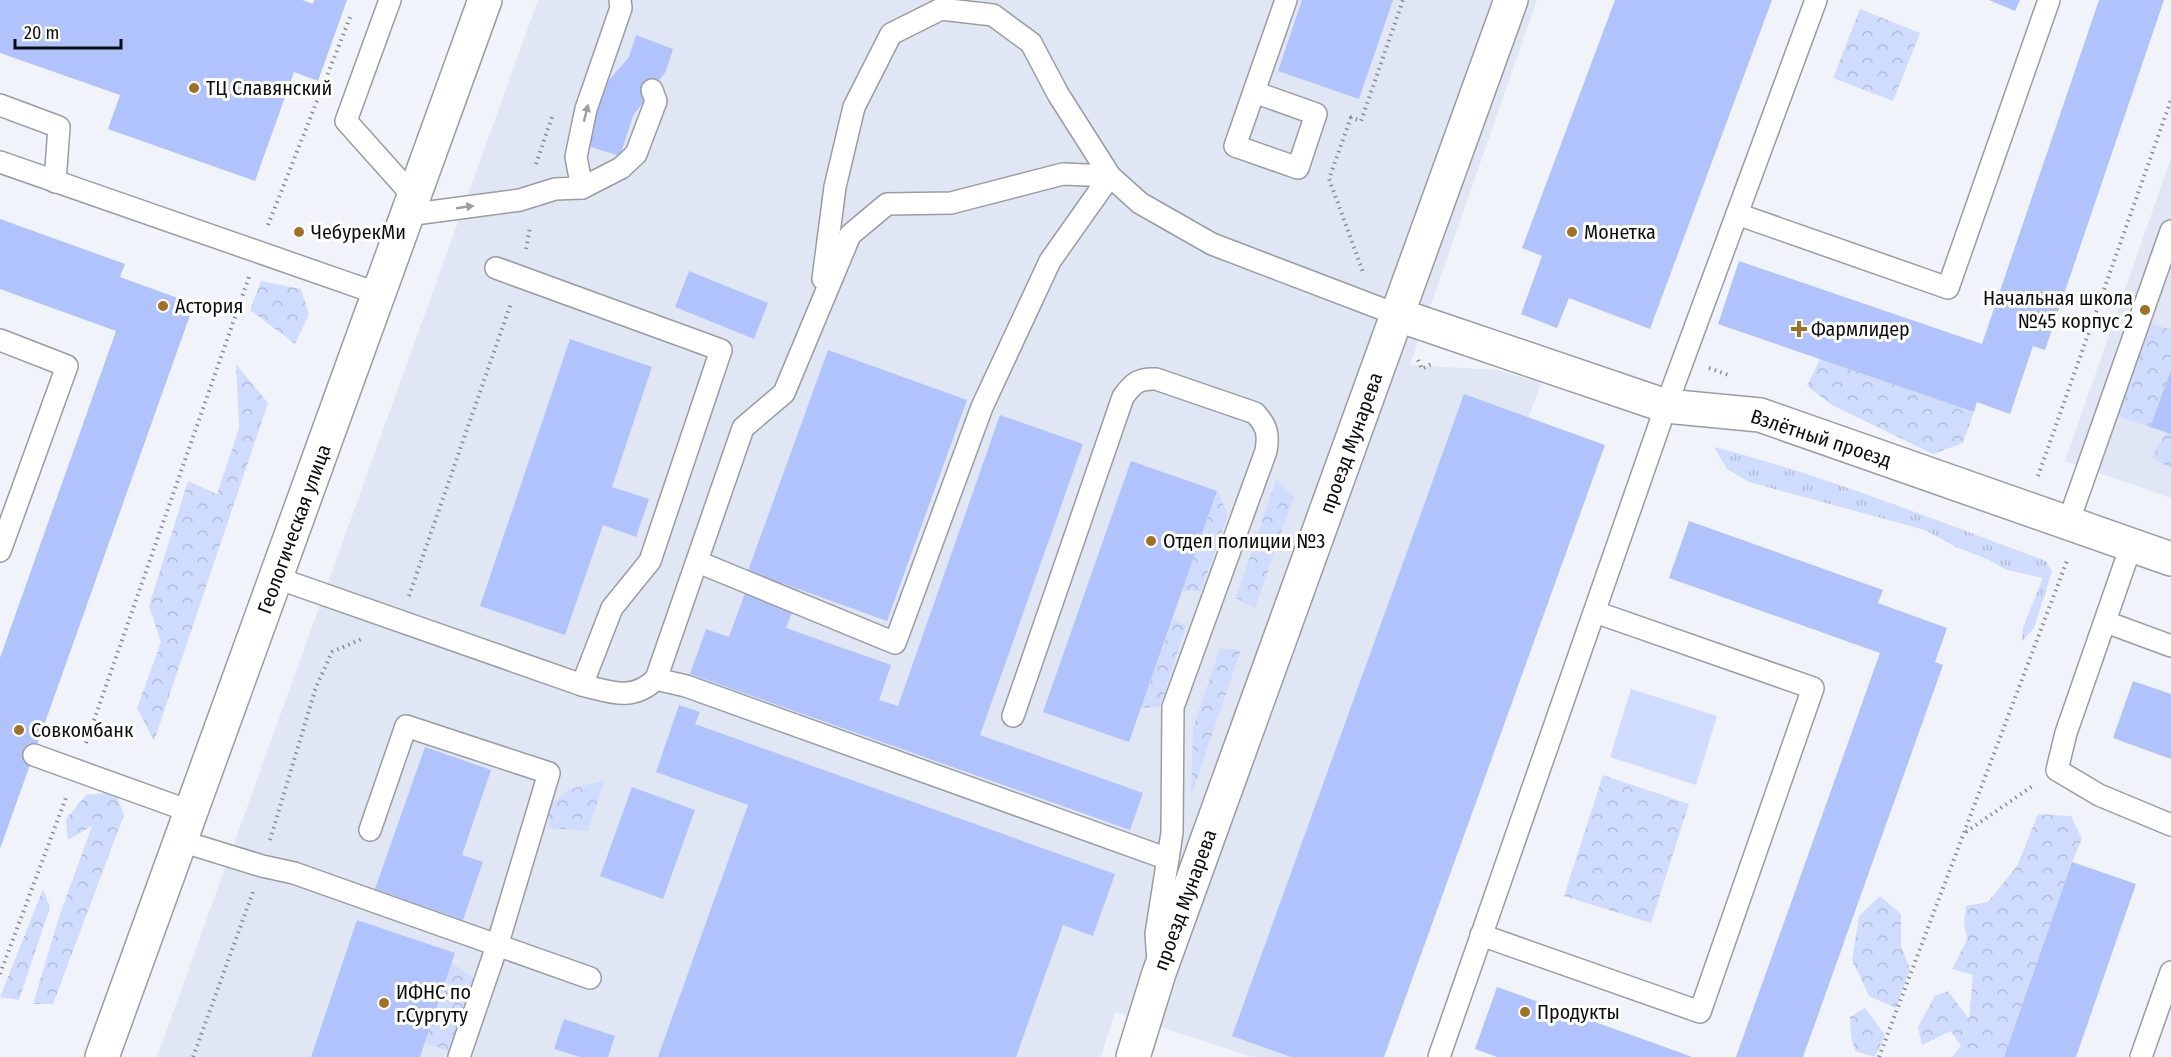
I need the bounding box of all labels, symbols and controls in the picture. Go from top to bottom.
scale bar [15,12,122,50]
text: 20 m [24,22,59,44]
place label: ТЦ Славянский [206,76,332,100]
marker: ТЦ Славянский [187,81,201,95]
one-way arrow [581,104,591,123]
one-way arrow [456,203,475,212]
place label: ЧебурекМи [311,220,406,244]
place label: Монетка [1584,220,1656,244]
marker: ЧебурекМи [292,225,306,239]
marker: Монетка [1565,225,1579,239]
place label: Начальная школа №45 корпус 2 [1983,286,2133,333]
place label: Астория [175,294,244,318]
marker: Астория [156,299,170,313]
marker: Начальная школа №45 корпус 2 [2138,303,2152,317]
place label: Фармлидер [1811,317,1910,341]
marker: Фармлидер [1792,322,1806,336]
street label: проезд Мунарева [1314,369,1388,517]
street label: Взлётный проезд [1748,404,1894,472]
street label: Геологическая улица [252,441,336,617]
place label: Отдел полиции №3 [1163,529,1325,553]
marker: Отдел полиции №3 [1144,534,1158,548]
place label: Совкомбанк [31,718,134,742]
marker: Совкомбанк [12,723,26,737]
street label: проезд Мунарева [1148,826,1222,974]
place label: ИФНС по г.Сургуту [396,980,471,1027]
marker: ИФНС по г.Сургуту [377,996,391,1010]
place label: Продукты [1537,1000,1620,1024]
marker: Продукты [1518,1005,1532,1019]

